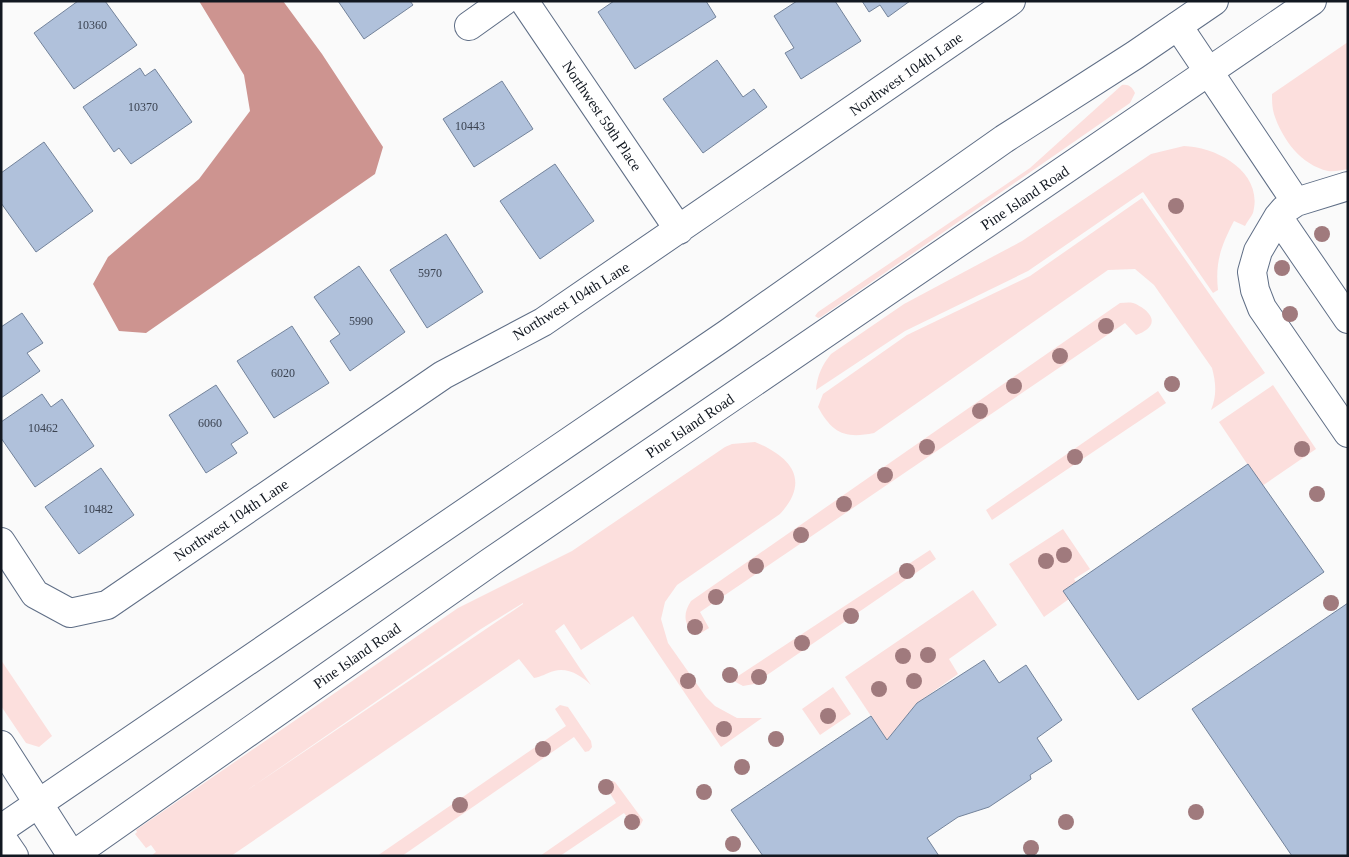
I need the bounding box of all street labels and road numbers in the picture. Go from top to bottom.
street label: Northwest 104th Lane [846,29,966,119]
street label: Northwest 59th Place [559,58,645,174]
street label: Pine Island Road [978,162,1072,233]
street label: Northwest 104th Lane [510,258,632,343]
street label: Pine Island Road [643,390,737,461]
street label: Northwest 104th Lane [171,476,291,564]
street label: Pine Island Road [310,620,404,692]

